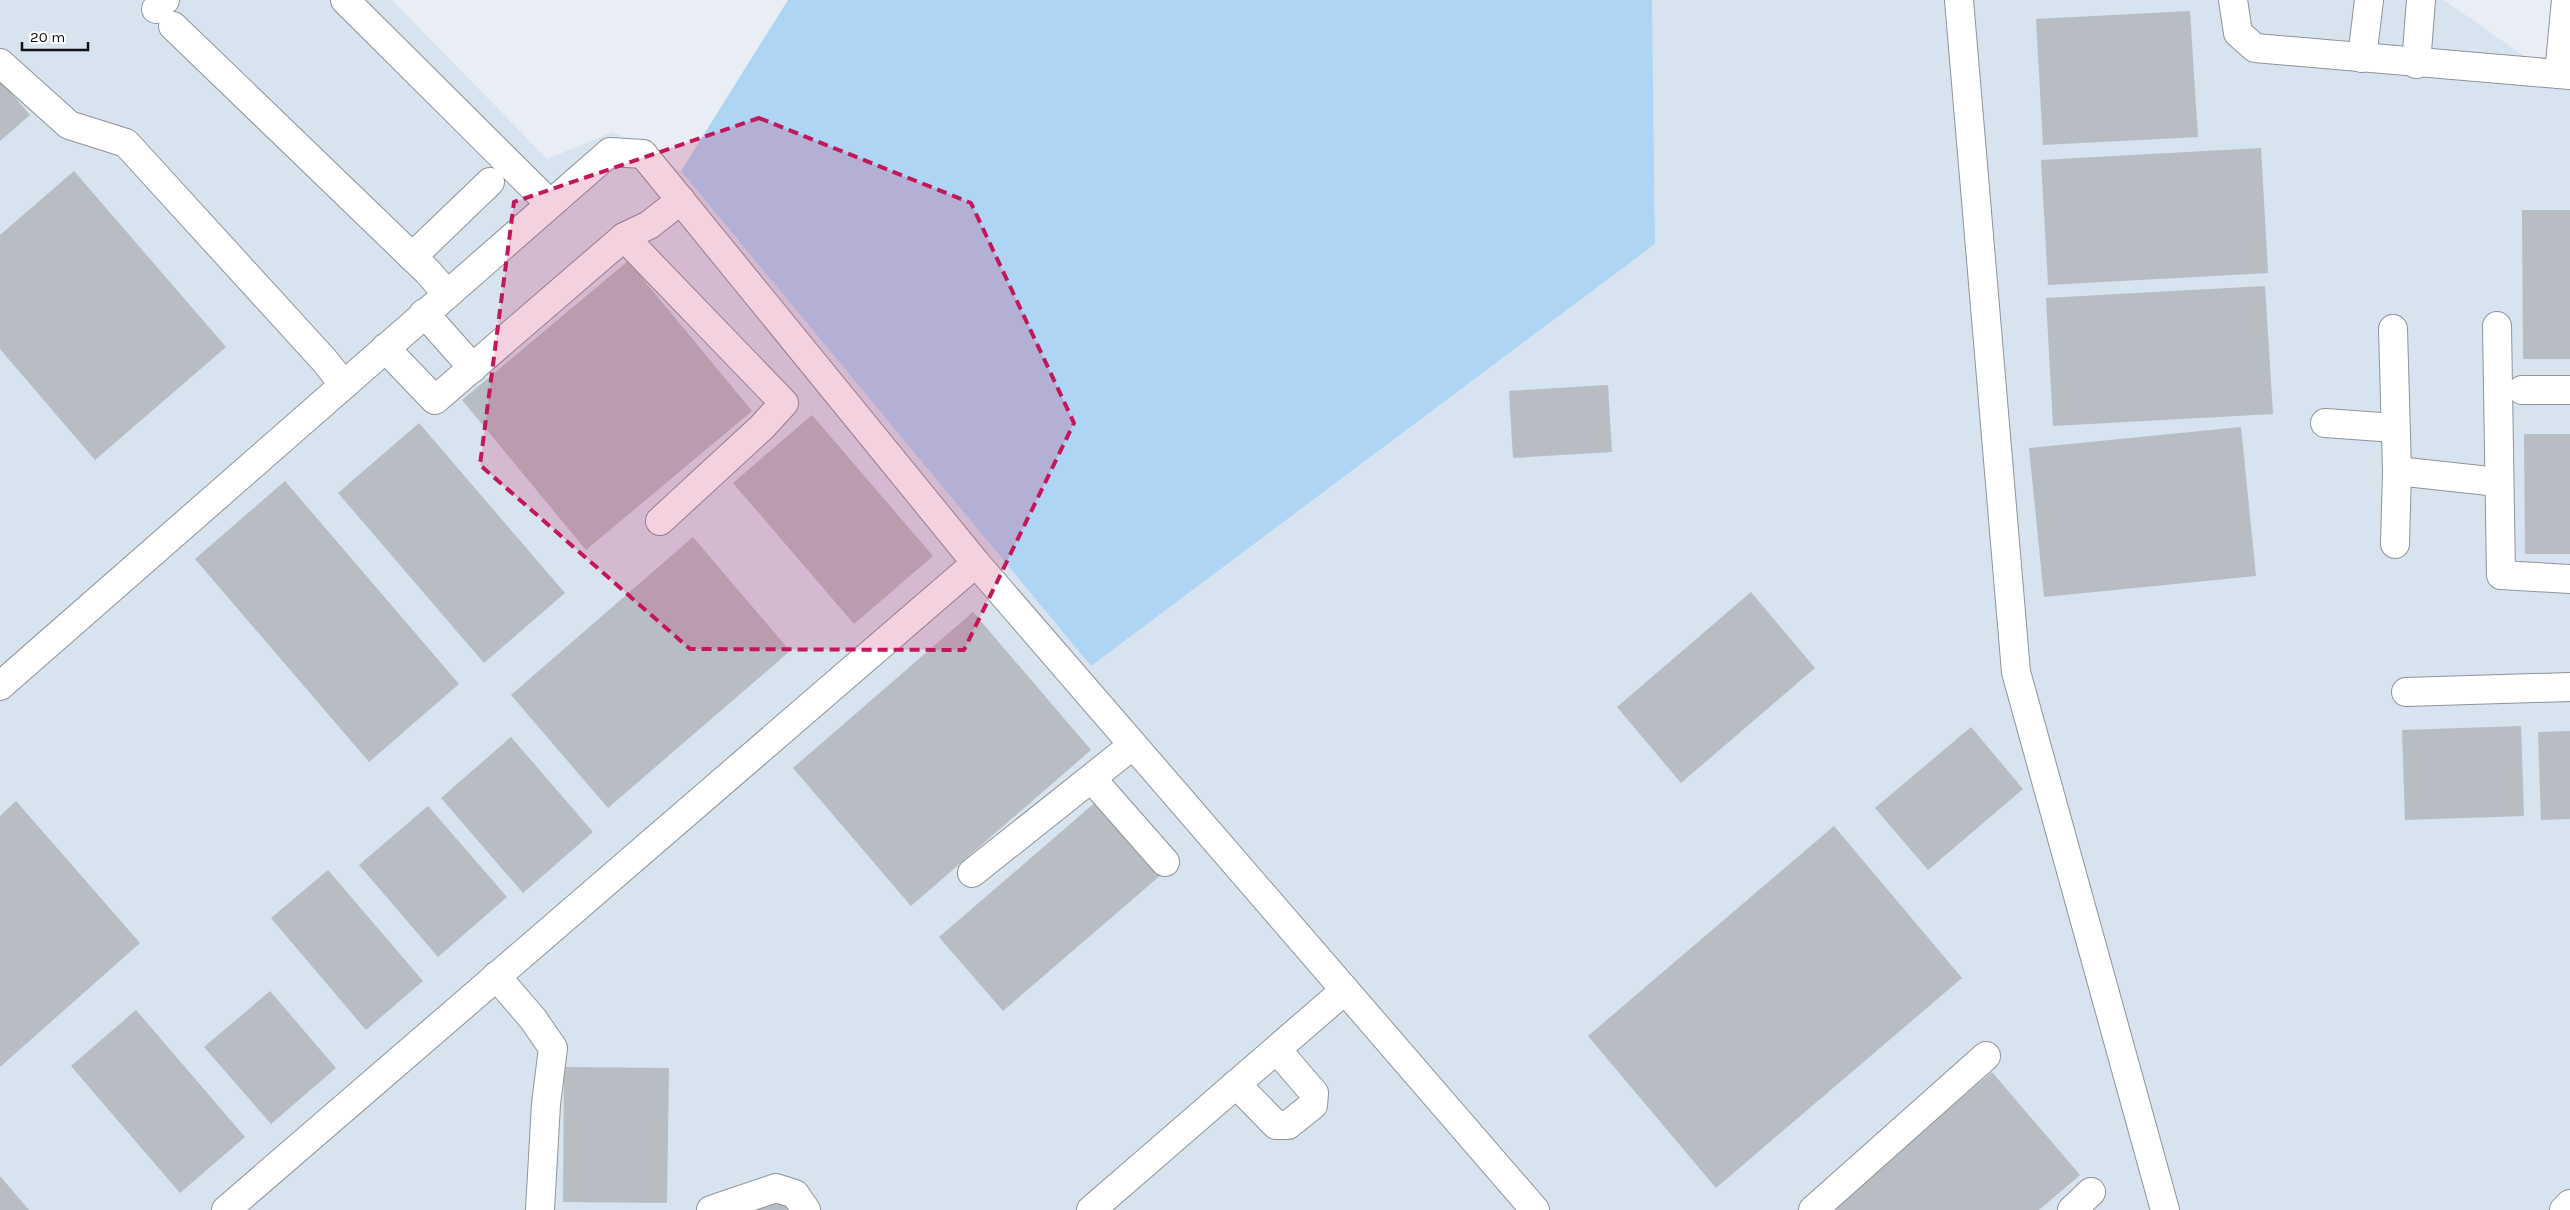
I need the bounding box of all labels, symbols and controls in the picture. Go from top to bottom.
scale bar [22,20,89,52]
text: 20 m [30,28,65,46]

